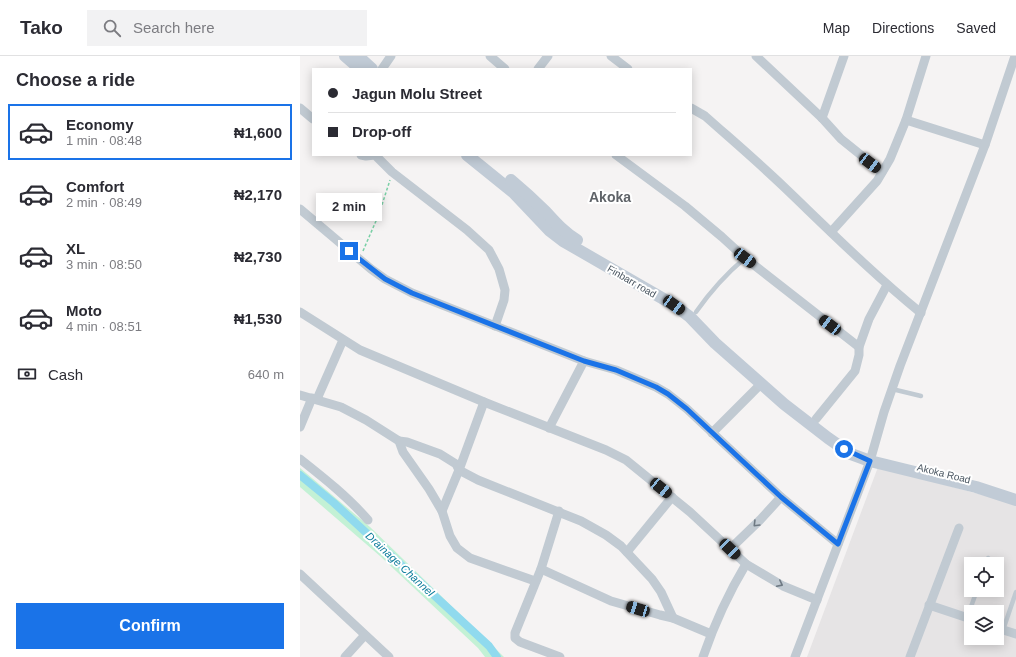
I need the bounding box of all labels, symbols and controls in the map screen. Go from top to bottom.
search box [87,10,367,46]
text: Tako [20,17,63,38]
icon: search [101,17,123,39]
text: Search here [133,19,215,36]
text: Map [823,20,850,36]
text: Directions [872,20,934,36]
text: Saved [956,20,996,36]
text: Choose a ride [16,70,135,90]
text: Jagun Molu Street [352,85,482,102]
icon: car [18,114,54,150]
text: Economy [66,116,134,133]
text: Drop-off [352,123,411,140]
text: ₦1,600 [234,124,282,141]
text: 1 min · 08:48 [66,133,142,148]
car [857,151,883,175]
icon: car [18,176,54,212]
text: Comfort [66,178,124,195]
text: ₦2,170 [234,186,282,203]
district label: Akoka [589,189,631,205]
callout: 2 min [316,193,382,221]
text: 2 min · 08:49 [66,195,142,210]
text: 2 min [332,199,366,214]
icon: car [18,238,54,274]
text: XL [66,240,85,257]
route end [340,242,358,260]
car [732,246,758,270]
text: ₦2,730 [234,248,282,265]
text: 3 min · 08:50 [66,257,142,272]
street label: Finbarr road [605,263,658,300]
car [661,293,687,317]
icon: car [18,300,54,336]
text: Moto [66,302,102,319]
text: ₦1,530 [234,310,282,327]
car [817,313,843,337]
text: 4 min · 08:51 [66,319,142,334]
icon: cash [16,363,38,385]
text: Cash [48,366,83,383]
text: 640 m [248,367,284,382]
route start [835,440,853,458]
street label: Akoka Road [916,462,972,485]
car [648,476,674,500]
one-way arrow [753,519,761,527]
water label: Drainage Channel [363,529,437,599]
car [717,536,743,562]
map controls [964,557,1004,645]
button: locate [964,557,1004,597]
one-way arrow [776,579,783,587]
car [625,600,651,618]
button: Confirm [16,603,284,649]
button: layers [964,605,1004,645]

